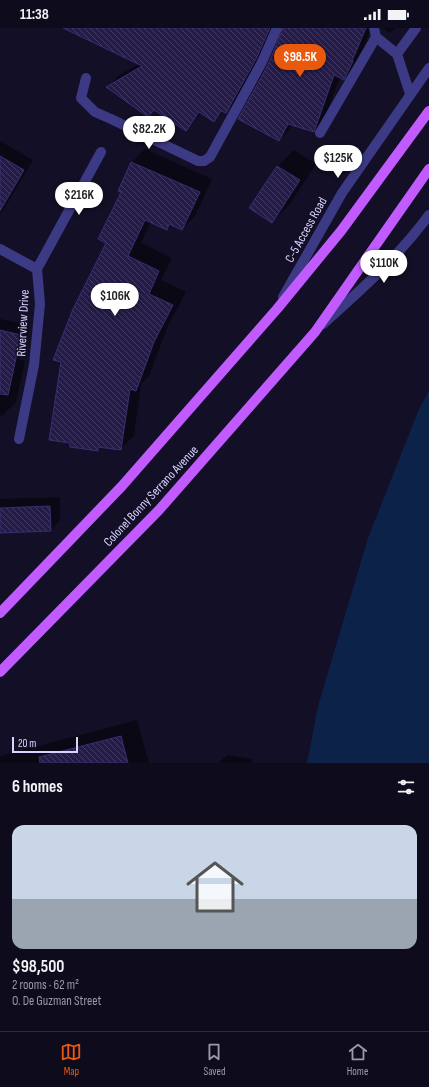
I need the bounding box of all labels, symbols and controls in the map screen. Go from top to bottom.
text: 11:38 [20,5,49,24]
pin: $98.5K [267,44,333,78]
text: $98.5K [283,49,317,65]
pin: $82.2K [116,116,182,150]
text: $82.2K [132,121,166,137]
pin: $125K [310,145,366,179]
text: $125K [323,150,353,166]
pin: $216K [51,182,107,216]
text: $216K [64,187,94,203]
street label: C-5 Access Road [281,194,331,266]
pin: $110K [356,250,412,284]
text: $110K [369,255,399,271]
pin: $106K [87,283,143,317]
text: $106K [100,288,130,304]
street label: Riverview Drive [13,289,33,357]
street label: Colonel Bonny Serrano Avenue [100,442,202,550]
scale bar [12,735,78,754]
text: 20 m [18,737,36,750]
icon: filters [395,776,417,798]
text: 6 homes [12,777,63,797]
icon: home [179,851,251,923]
text: $98,500 [12,957,64,977]
text: 2 rooms · 62 m² [12,977,79,993]
text: O. De Guzman Street [12,993,101,1009]
tab: Map [60,1041,82,1078]
tab: Saved [203,1041,226,1078]
tab: Home [347,1041,369,1078]

